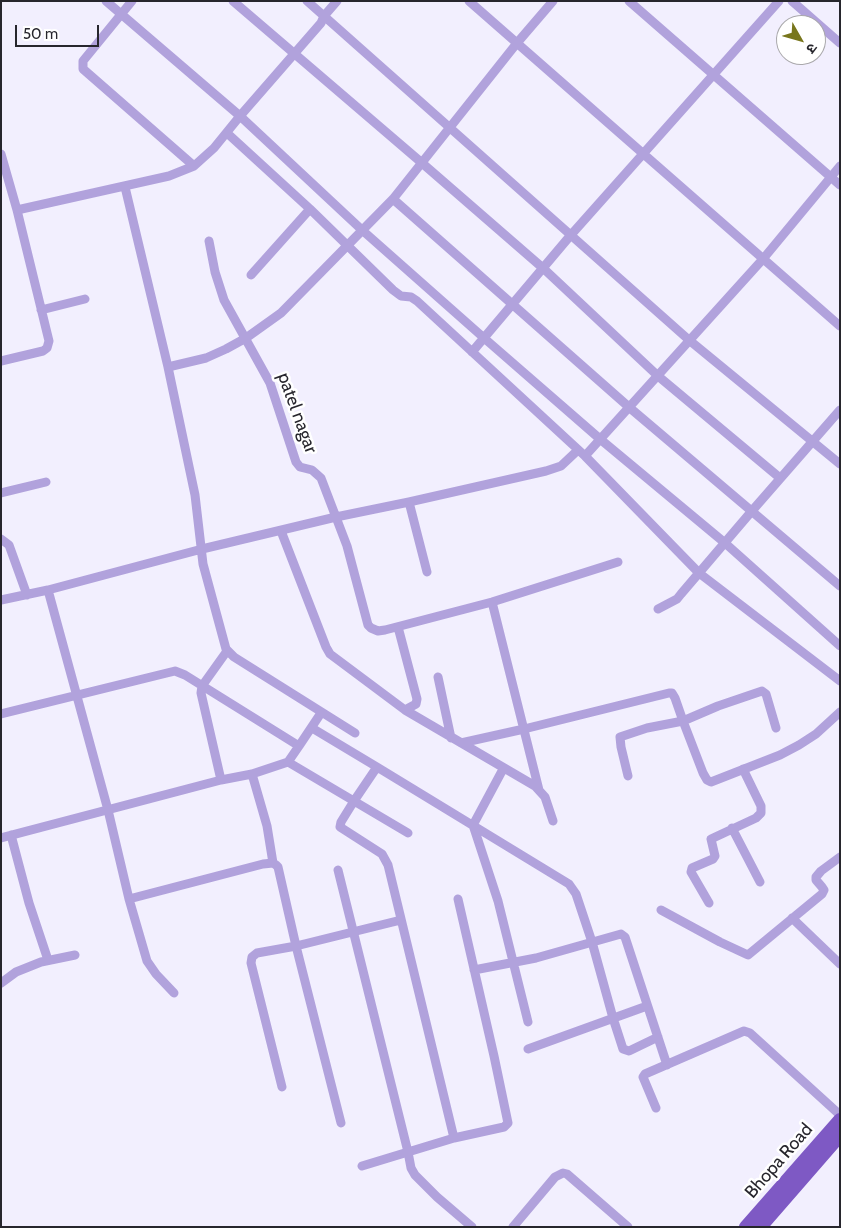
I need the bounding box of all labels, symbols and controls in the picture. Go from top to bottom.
scale bar [18,15,101,47]
north arrow [776,15,826,65]
text: 50 m [23,25,58,43]
text: उ [802,40,822,57]
street label: patel nagar [272,370,322,456]
street label: Bhopa Road [741,1119,817,1203]

